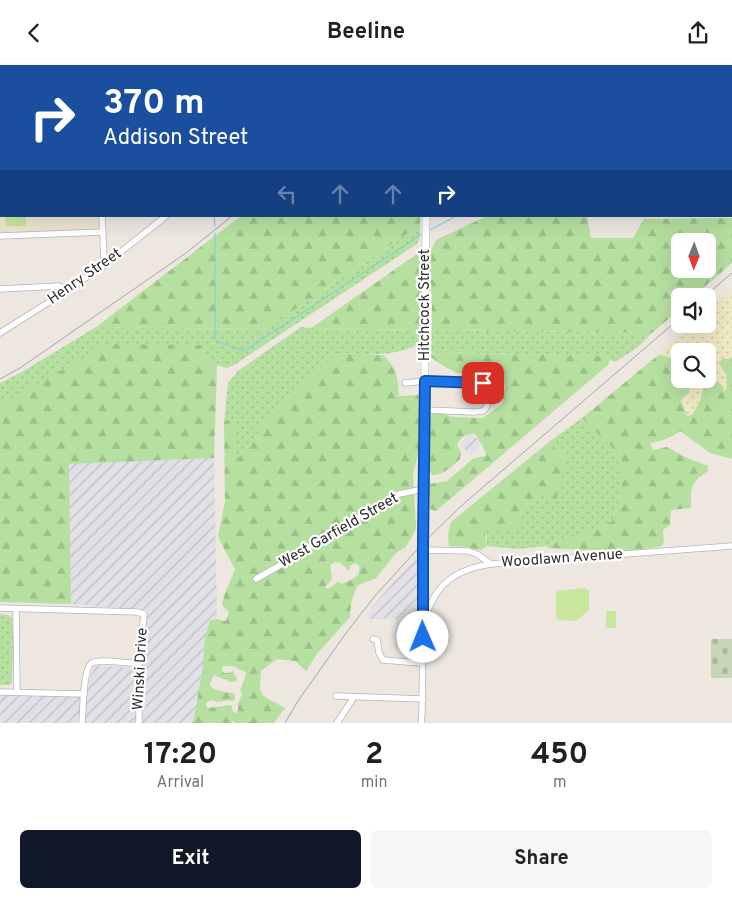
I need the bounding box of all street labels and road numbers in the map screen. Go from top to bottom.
street label: Henry Street [44,245,126,309]
street label: Hitchcock Street [416,249,435,361]
street label: West Garfield Street [276,489,402,573]
street label: Woodlawn Avenue [501,545,623,573]
street label: Winski Drive [129,627,153,711]

